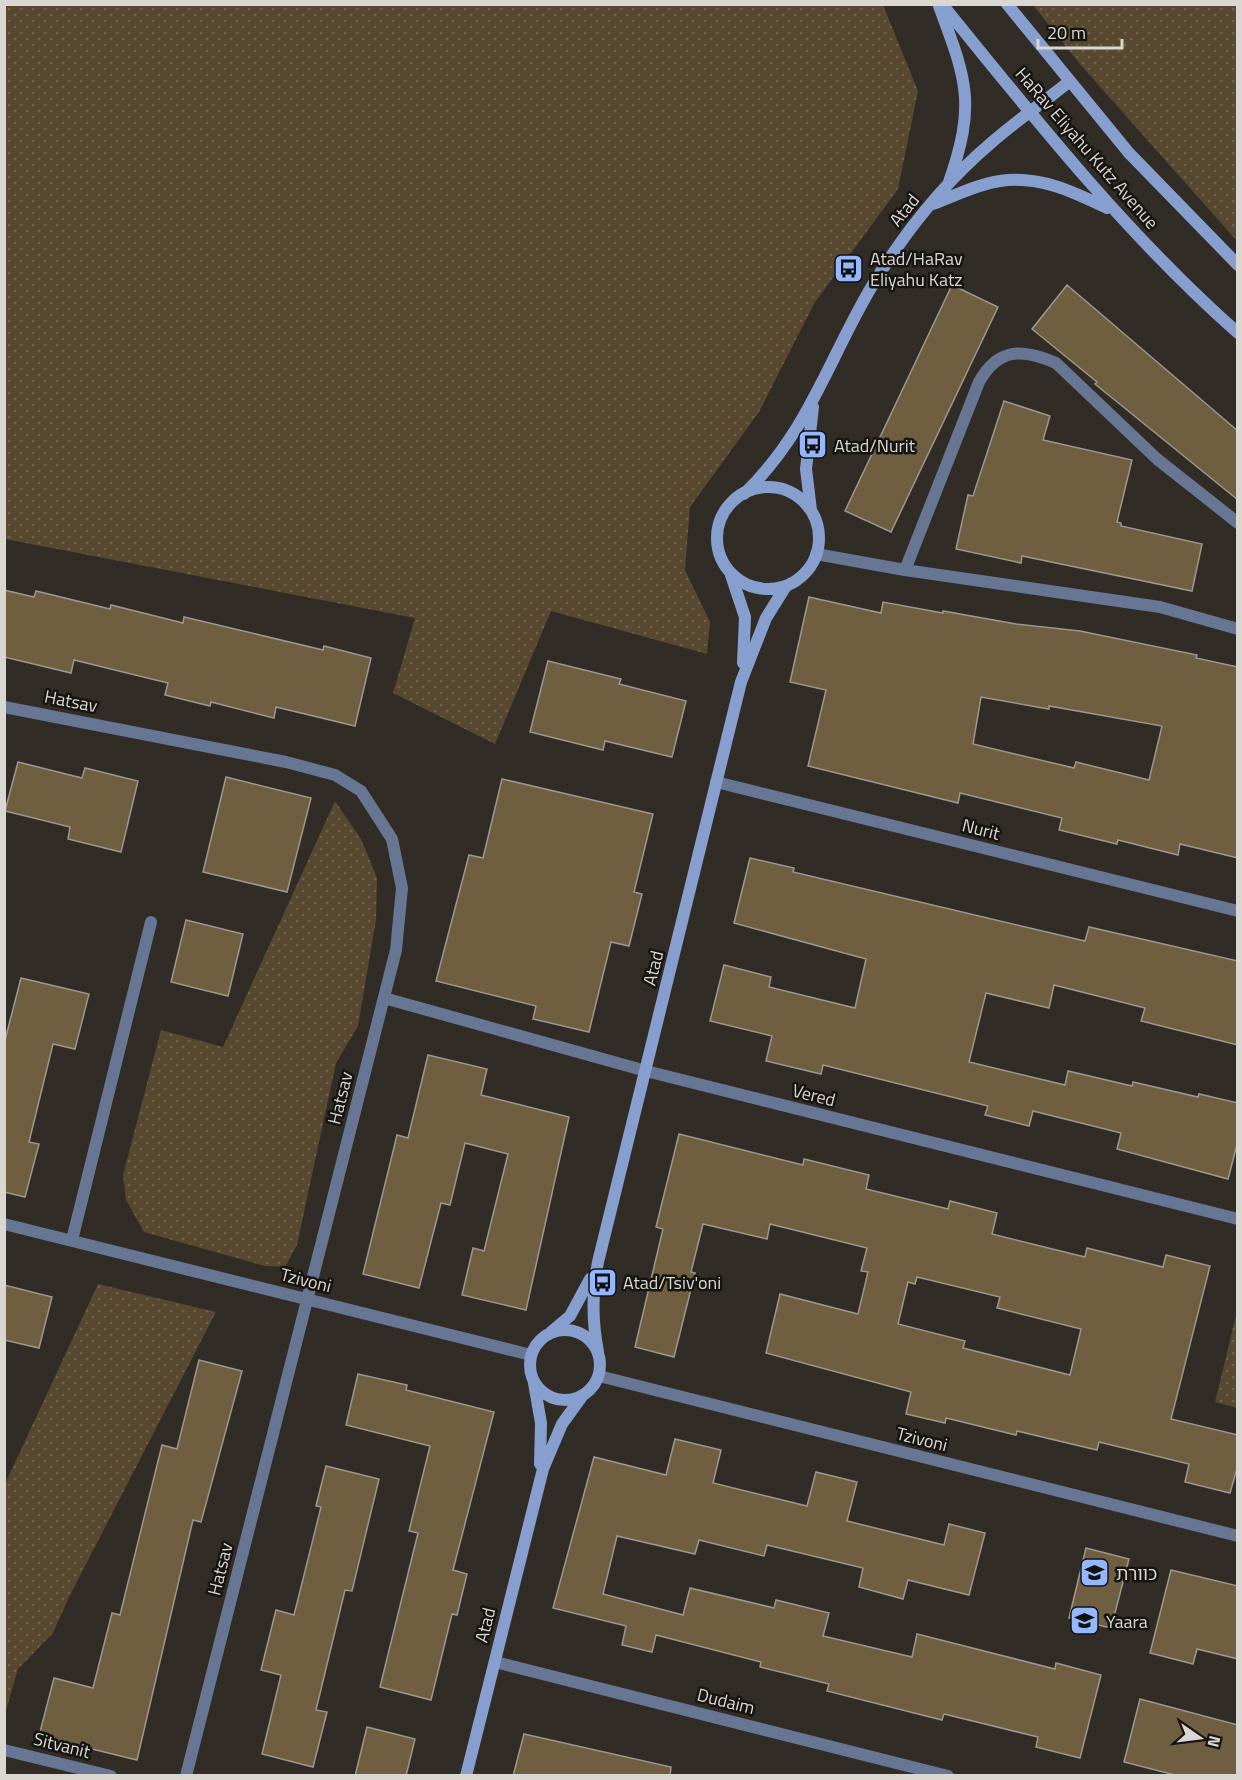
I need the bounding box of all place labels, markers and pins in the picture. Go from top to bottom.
place label: Atad/HaRav Eliyahu Katz [870,245,963,293]
bus stop icon: Atad/HaRav Eliyahu Katz [833,252,865,284]
bus stop icon: Atad/Nurit [797,429,829,461]
place label: Atad/Nurit [834,432,916,459]
bus stop icon: Atad/Tsiv'oni [586,1266,618,1298]
place label: Atad/Tsiv'oni [623,1269,721,1296]
school or university icon: כוורת [1079,1557,1111,1589]
place label: כוורת [1116,1560,1157,1587]
school or university icon: Yaara [1069,1605,1101,1637]
place label: Yaara [1106,1608,1148,1635]

